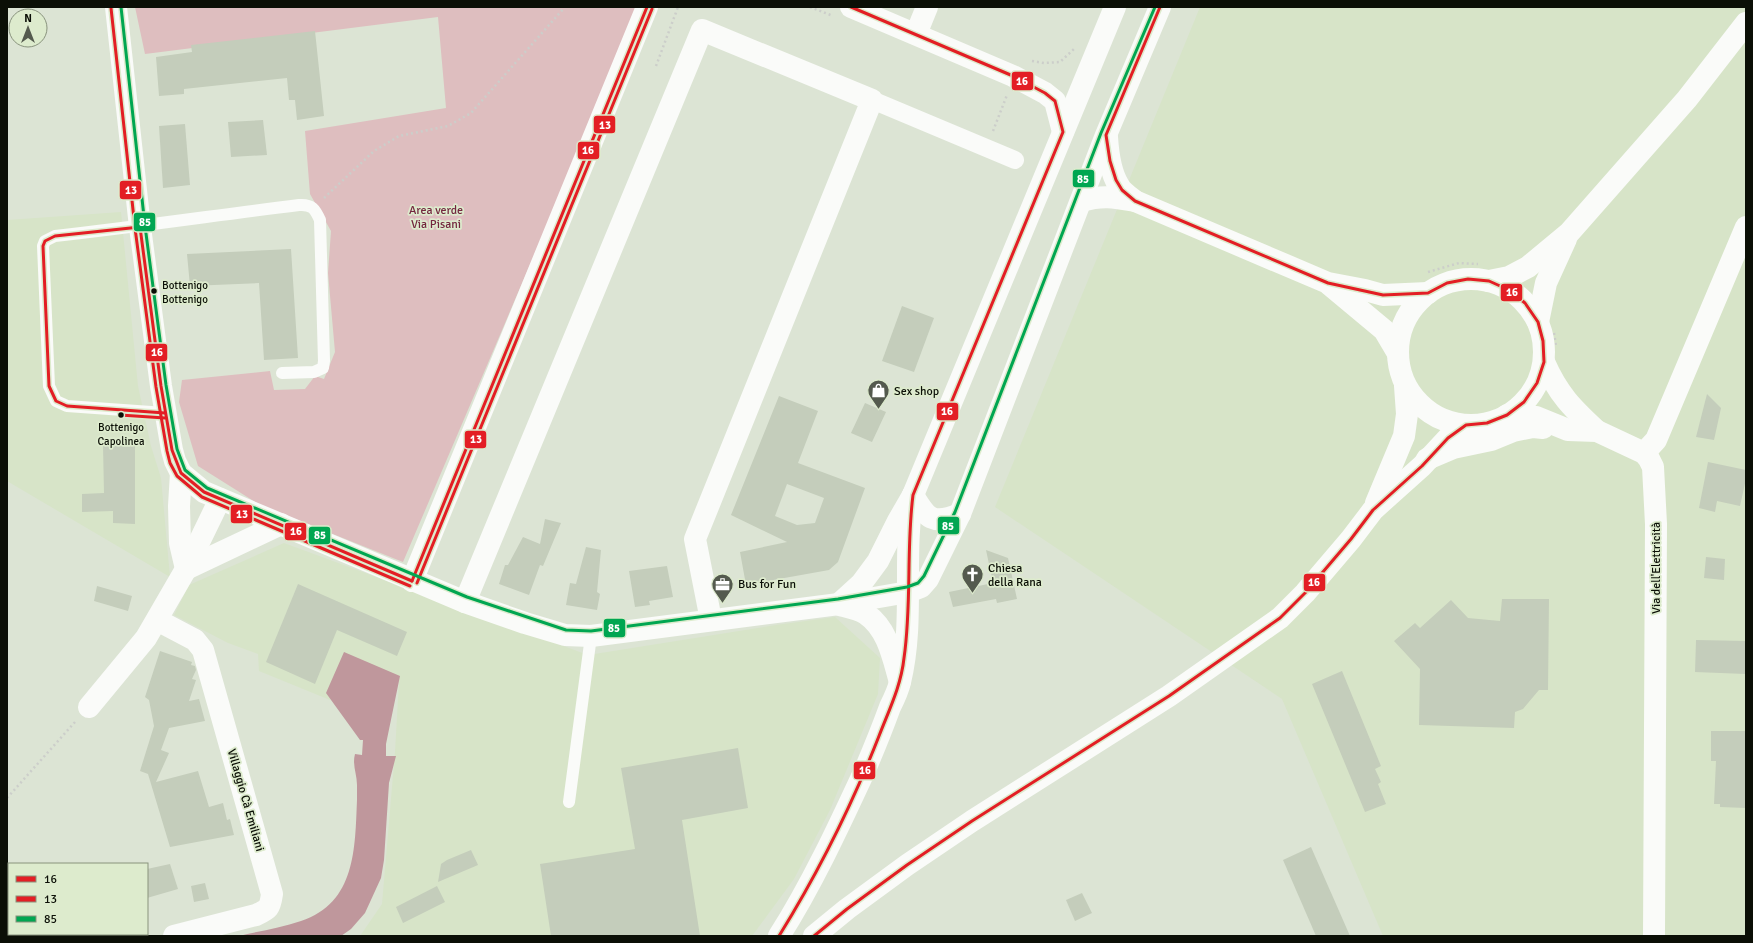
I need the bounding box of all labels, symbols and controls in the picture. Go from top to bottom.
north arrow [8,8,48,48]
text: N [24,12,32,25]
line badge: 16 [1011,71,1034,91]
text: 16 [1016,75,1028,88]
line badge: 13 [593,115,616,134]
text: 13 [599,119,611,132]
line badge: 16 [577,141,600,160]
text: 16 [582,144,594,157]
line badge: 85 [1072,169,1095,188]
text: 85 [1077,173,1089,186]
line badge: 13 [119,180,142,200]
text: 13 [125,184,137,197]
park label: Area verde Via Pisani [409,203,463,232]
line badge: 85 [133,212,156,232]
text: 85 [139,216,151,229]
place label: Bottenigo Bottenigo [162,279,208,306]
line badge: 16 [1500,283,1523,302]
marker: Bottenigo Bottenigo [149,286,159,296]
text: 16 [1506,286,1518,299]
line badge: 16 [145,343,168,362]
text: 16 [151,346,163,359]
shop icon: Sex shop [865,378,891,411]
place label: Sex shop [894,384,939,399]
line badge: 16 [936,402,959,421]
text: 16 [941,405,953,418]
marker: Bottenigo Capolinea [116,410,126,420]
place label: Bottenigo Capolinea [98,421,145,448]
line badge: 13 [464,430,487,449]
text: 13 [470,433,482,446]
line badge: 13 [230,504,253,524]
text: 13 [236,508,248,521]
line badge: 85 [937,516,960,535]
text: 85 [942,520,954,533]
line badge: 16 [284,522,307,541]
street label: Via dell'Elettricità [1649,522,1664,614]
text: 16 [290,525,302,538]
line badge: 85 [308,526,331,545]
text: 85 [314,529,326,542]
place label: Chiesa della Rana [988,561,1042,590]
church icon: Chiesa della Rana [960,562,986,595]
office icon: Bus for Fun [710,571,736,604]
line badge: 16 [1303,573,1326,592]
text: 16 [1308,576,1320,589]
place label: Bus for Fun [738,577,796,592]
line badge: 85 [603,618,626,638]
text: 85 [608,622,620,635]
street label: Villaggio Cà Emiliani [224,747,267,853]
line badge: 16 [853,761,876,780]
text: 16 [859,764,871,777]
legend [8,863,148,935]
text: 16 [44,872,57,887]
text: 13 [44,892,57,907]
text: 85 [44,912,57,927]

